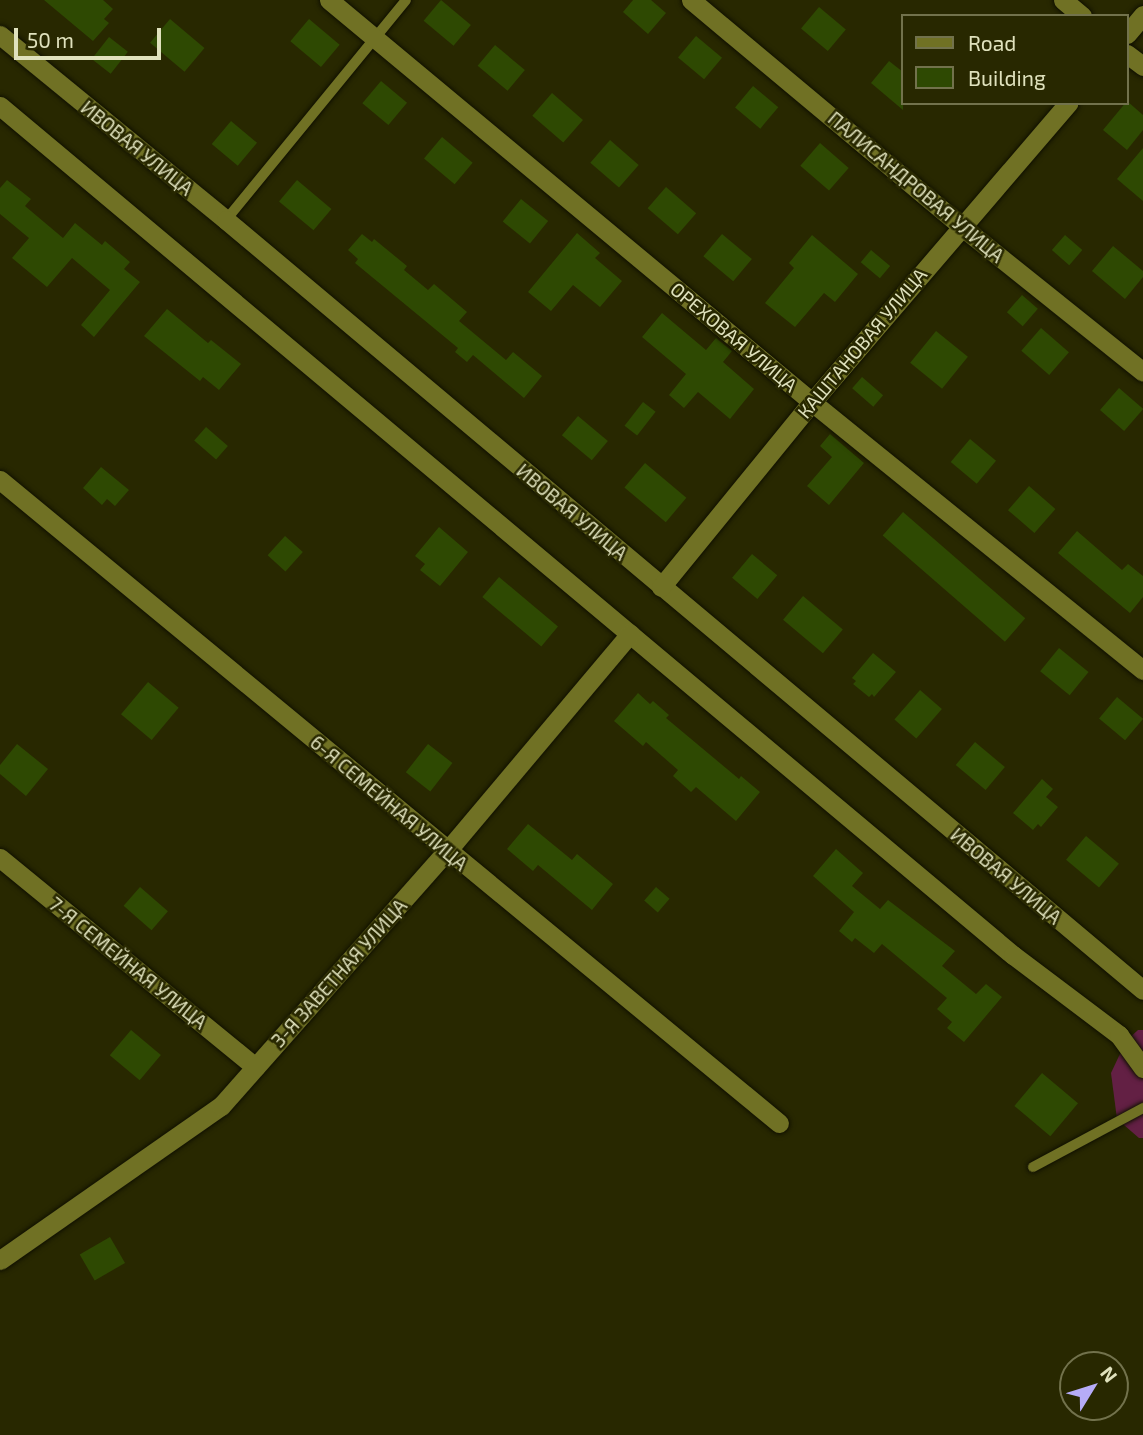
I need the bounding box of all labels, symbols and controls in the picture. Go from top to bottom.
scale bar [18,14,164,58]
legend [902,14,1129,105]
text: 50 m [27,27,74,52]
text: Road [968,30,1016,55]
text: Building [968,65,1046,90]
street label: ИВОВАЯ УЛИЦА [76,96,198,200]
street label: ПАЛИСАНДРОВАЯ УЛИЦА [824,107,1008,267]
street label: КАШТАНОВАЯ УЛИЦА [793,263,931,423]
street label: ОРЕХОВАЯ УЛИЦА [666,277,802,397]
street label: ИВОВАЯ УЛИЦА [512,459,632,565]
street label: 6-Я СЕМЕЙНАЯ УЛИЦА [306,731,472,875]
street label: ИВОВАЯ УЛИЦА [946,823,1066,929]
street label: 7-Я СЕМЕЙНАЯ УЛИЦА [45,892,211,1034]
street label: 3-Я ЗАВЕТНАЯ УЛИЦА [266,894,412,1052]
north arrow [1059,1351,1129,1421]
text: N [1096,1362,1123,1386]

